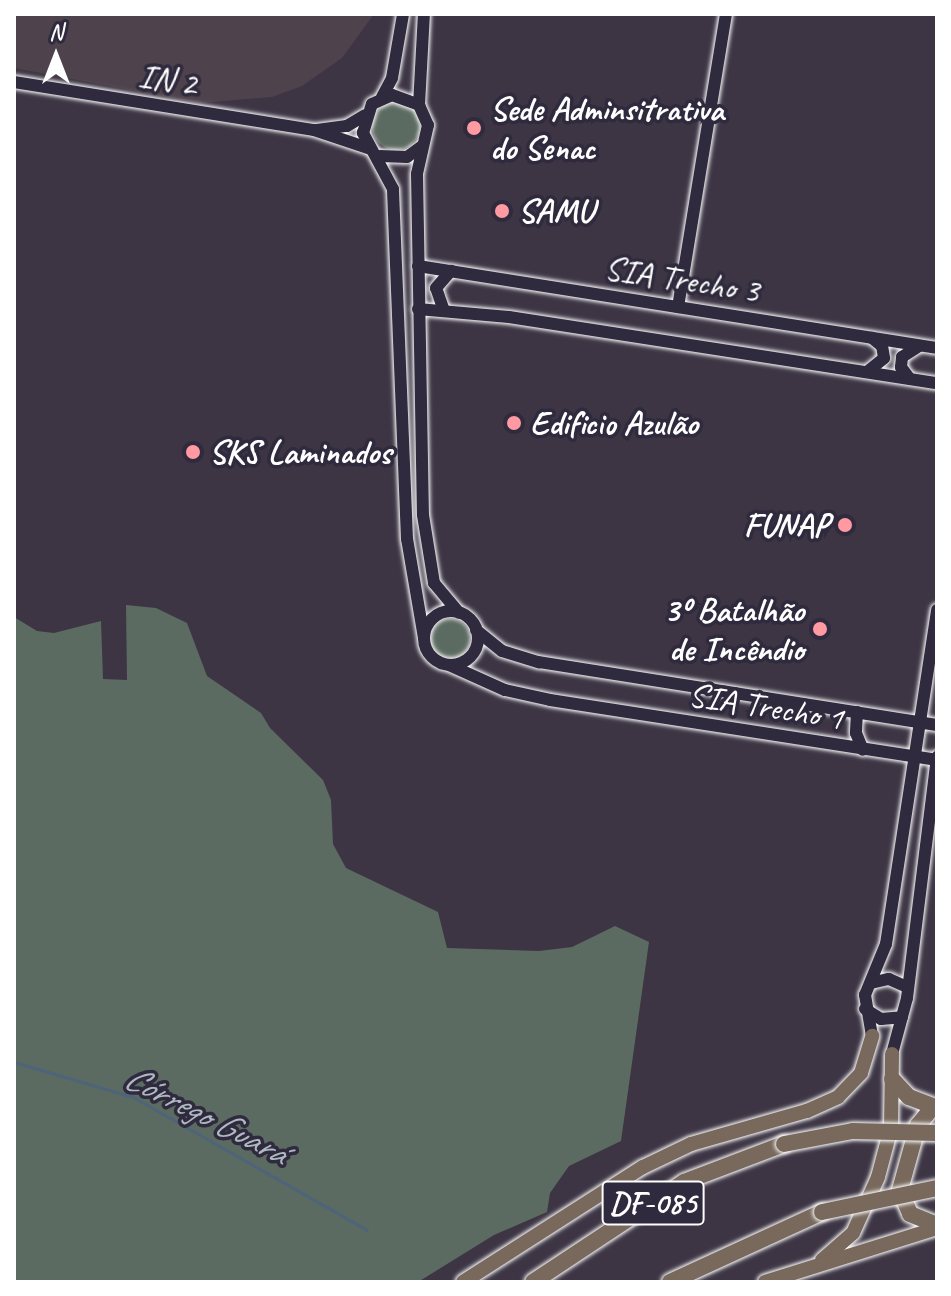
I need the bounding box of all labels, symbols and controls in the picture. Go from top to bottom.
north arrow [16,16,96,96]
text: N [49,18,63,46]
street label: IN 2 [136,54,200,104]
place label: Sede Adminsitrativa do Senac [490,88,724,168]
marker: Sede Adminsitrativa do Senac [465,119,483,137]
place label: SAMU [518,191,593,231]
marker: SAMU [493,202,511,220]
street label: SIA Trecho 3 [602,247,762,311]
place label: Edificio Azulão [530,403,698,443]
marker: Edificio Azulão [505,414,523,432]
place label: SKS Laminados [209,432,391,472]
marker: SKS Laminados [184,443,202,461]
place label: FUNAP [744,505,829,545]
marker: FUNAP [836,516,854,534]
place label: 3º Batalhão de Incêndio [664,589,804,668]
marker: 3º Batalhão de Incêndio [811,620,829,638]
street label: SIA Trecho 1 [686,674,846,738]
water label: Córrego Guará [118,1056,294,1174]
road number: DF-085 [601,1175,705,1231]

